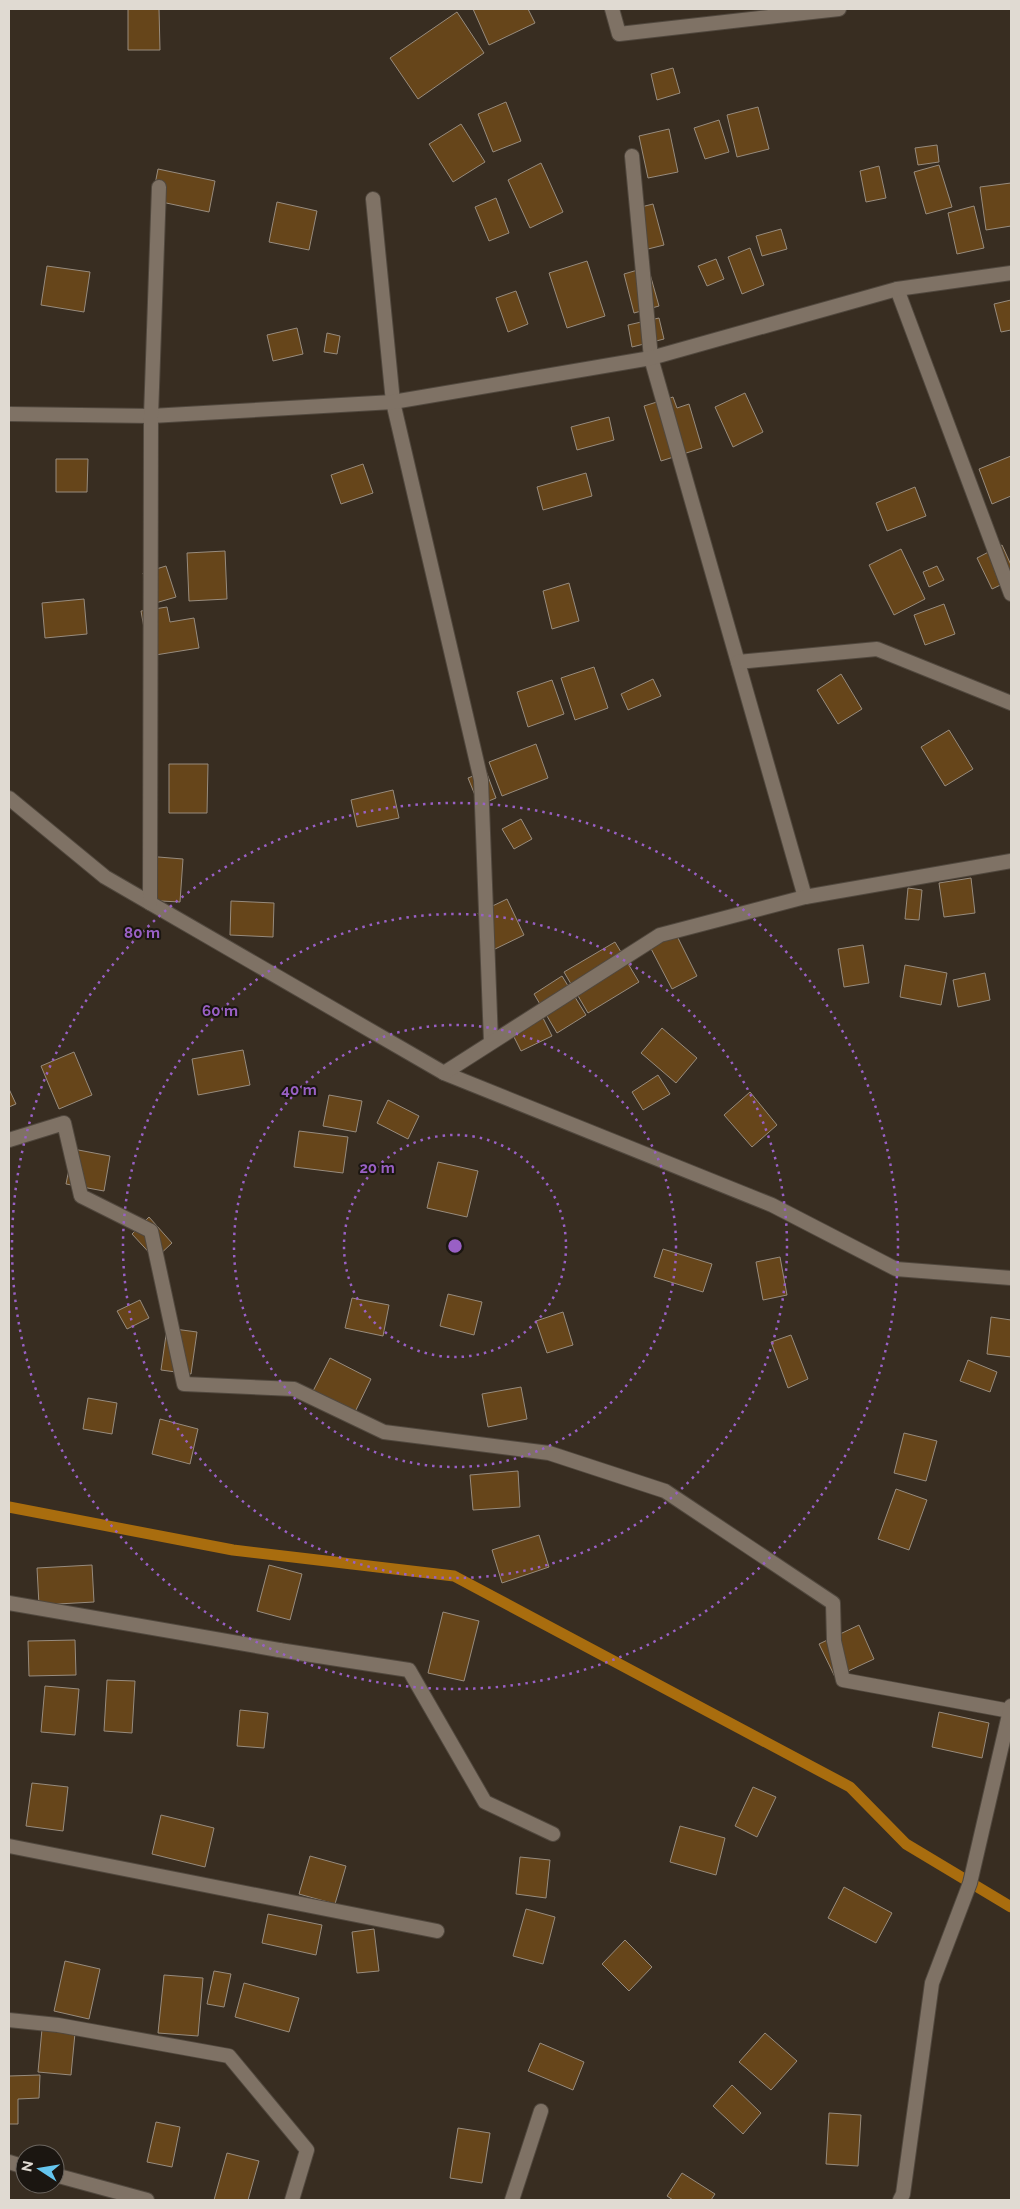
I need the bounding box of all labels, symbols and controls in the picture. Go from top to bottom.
text: 80 m [124,924,160,942]
text: 60 m [202,1002,238,1020]
text: 40 m [281,1081,317,1099]
text: 20 m [359,1159,395,1177]
centre of rings [446,1237,464,1255]
north arrow [15,2144,65,2194]
text: N [18,2159,36,2173]

